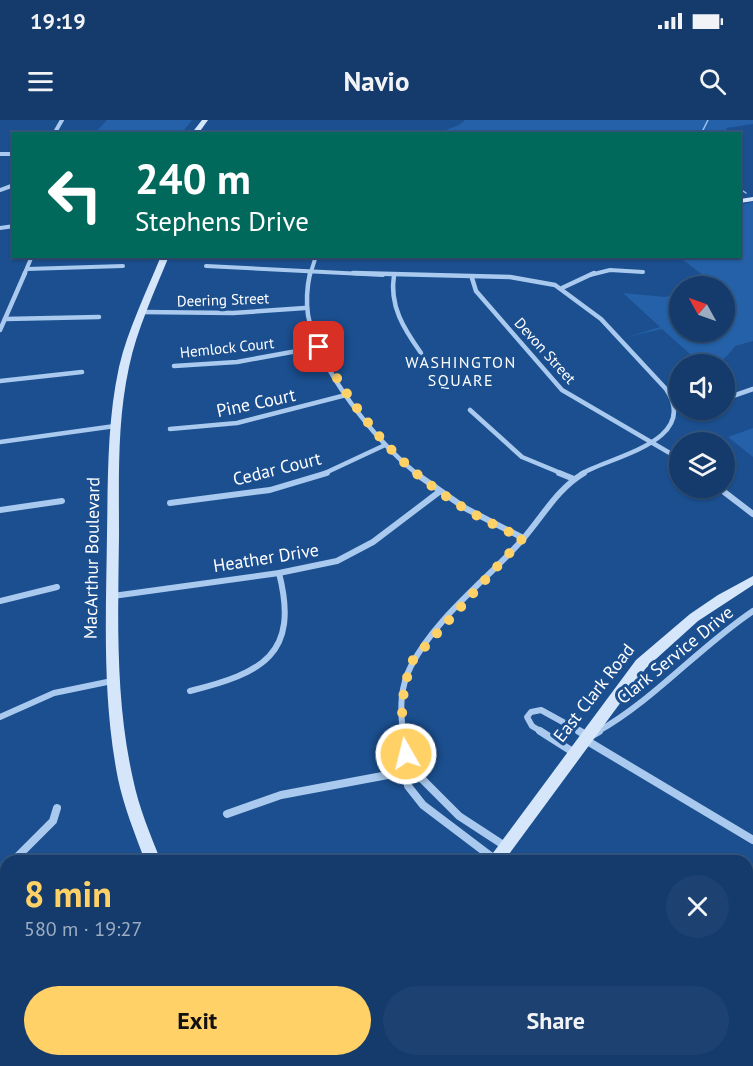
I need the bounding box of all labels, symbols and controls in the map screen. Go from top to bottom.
text: 19:19 [30,7,86,35]
text: Navio [344,64,409,98]
icon: menu [24,65,57,98]
icon: search [696,65,729,98]
text: 240 m [135,151,251,206]
icon: left [36,156,114,234]
text: Stephens Drive [135,204,309,238]
north arrow [669,276,735,342]
map controls [669,276,735,498]
street label: Deering Street [176,288,270,311]
street label: Devon Street [511,314,580,388]
pin [293,321,344,372]
icon: arrive [302,330,335,363]
street label: Hemlock Court [179,333,275,362]
district label: WASHINGTON SQUARE [405,352,517,390]
button: sound [669,354,735,420]
street label: Pine Court [214,383,298,422]
button: layers [669,432,735,498]
street label: Cedar Court [230,446,323,491]
street label: MacArthur Boulevard [79,477,104,639]
street label: Heather Drive [212,538,320,577]
street label: Clark Service Drive [612,600,738,709]
street label: East Clark Road [548,639,639,747]
position arrow [374,722,438,786]
text: 8 min [24,870,112,917]
button: close [666,875,729,938]
text: 580 m · 19:27 [24,916,142,942]
button: Exit [24,986,371,1055]
button: Share [383,986,729,1055]

